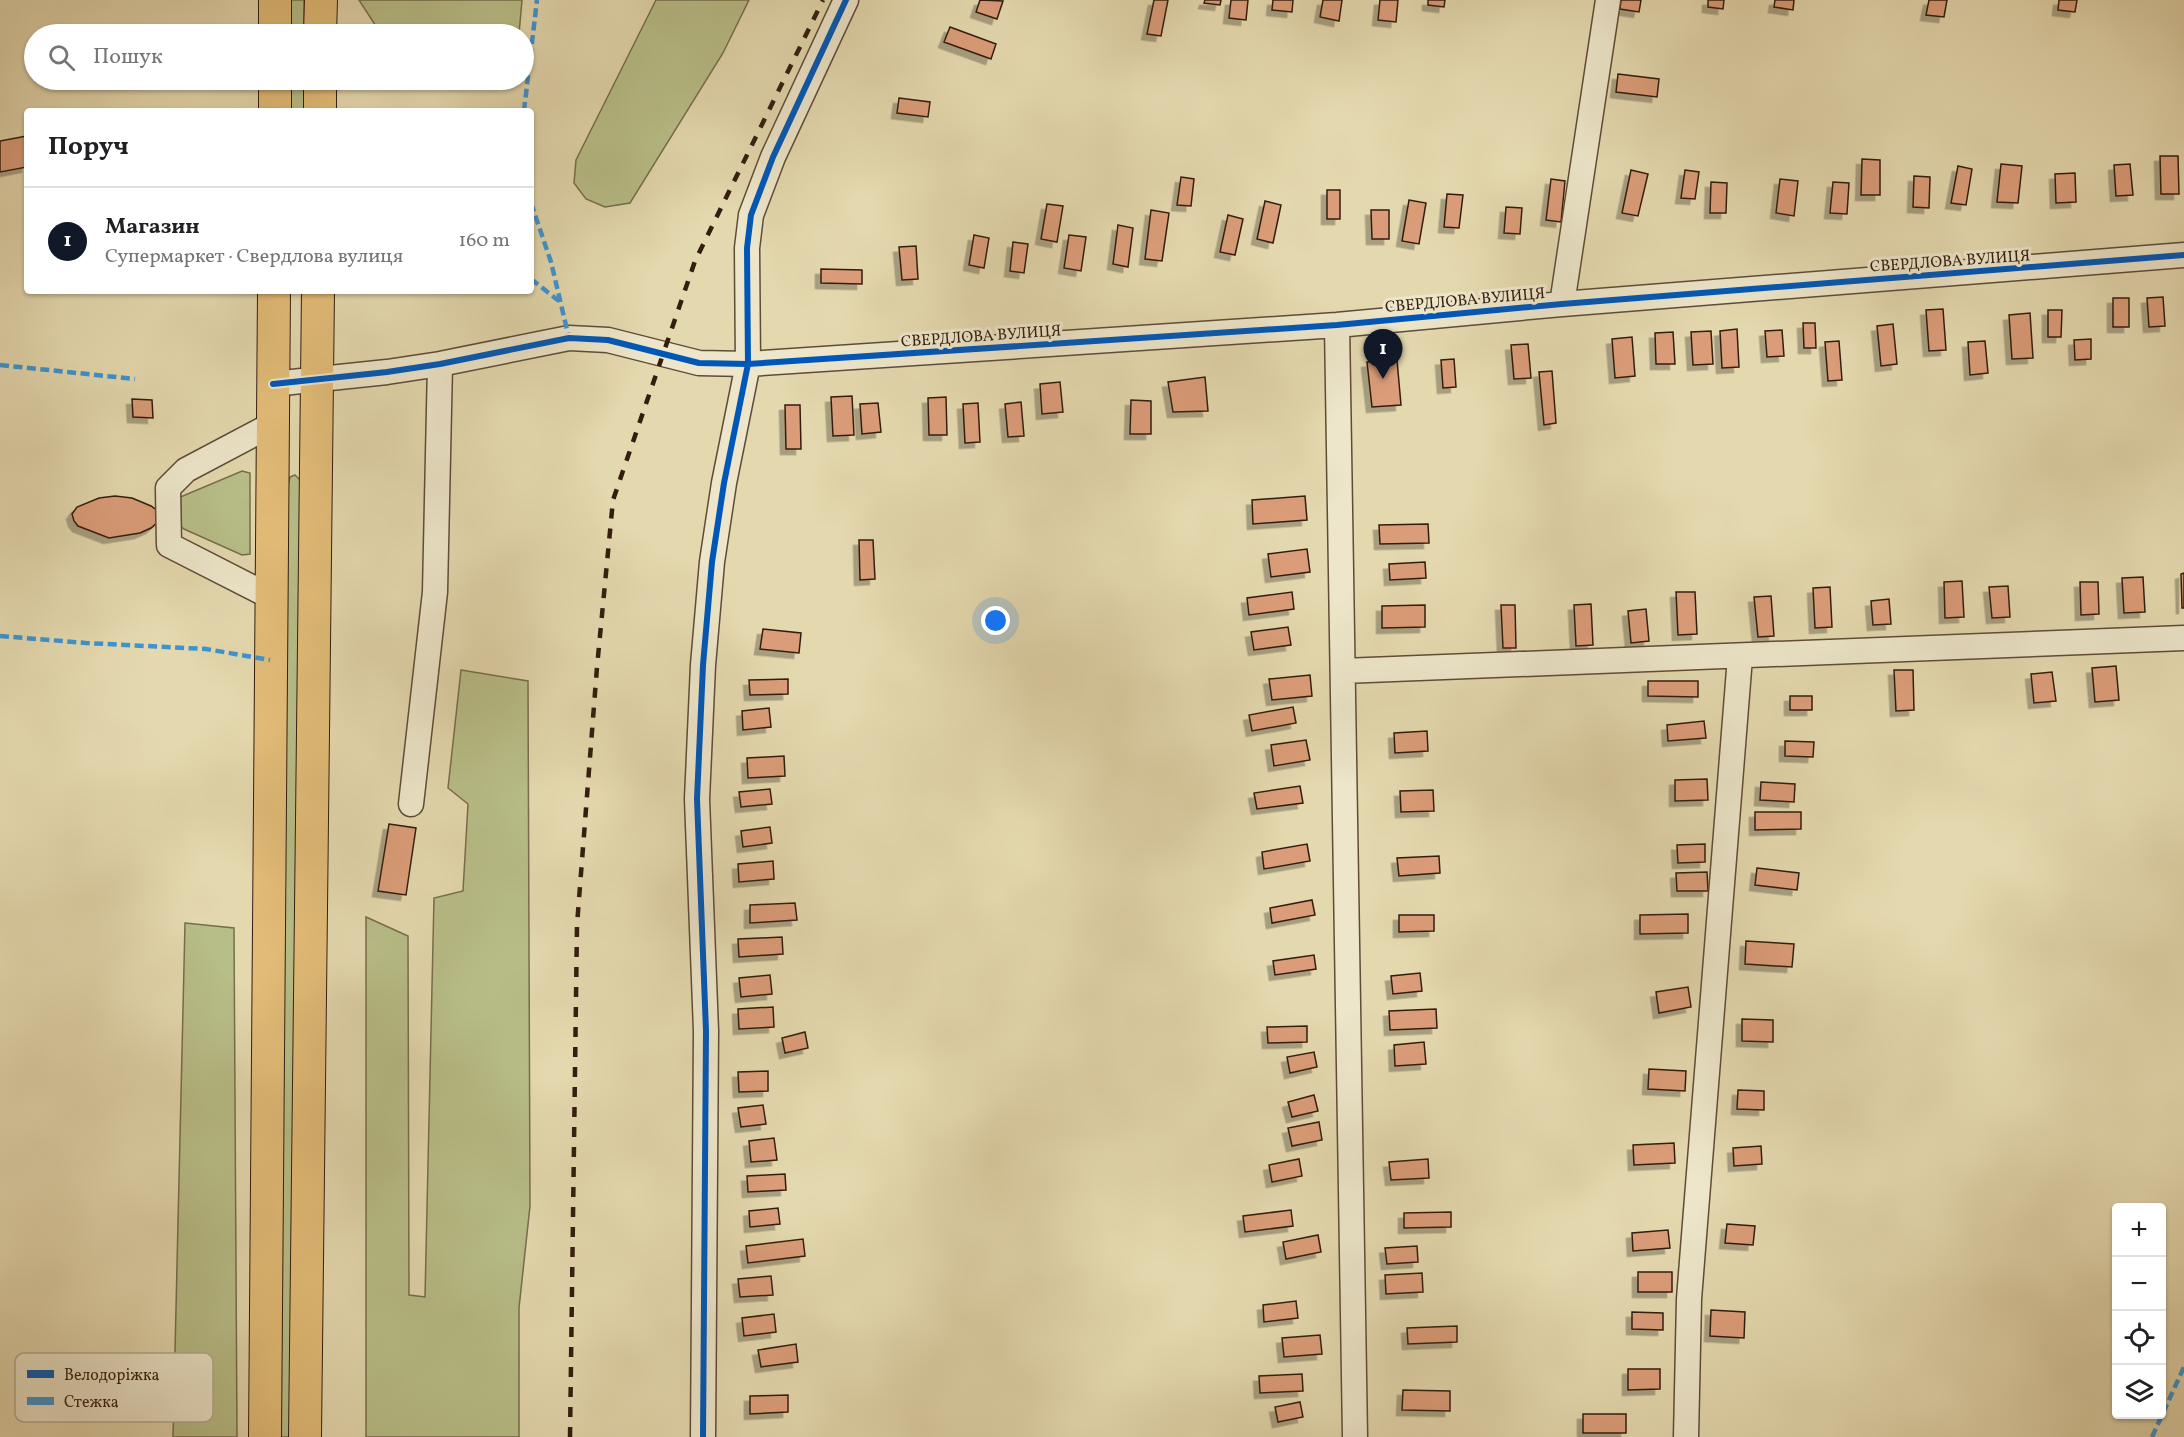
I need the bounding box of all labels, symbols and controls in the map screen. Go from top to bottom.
search box [24,24,534,90]
icon: search [45,41,78,74]
text: Пошук [93,42,163,73]
text: Поруч [48,129,129,165]
text: Mагазин [105,212,200,243]
text: 1 [63,227,72,255]
text: 160 m [458,227,510,255]
text: Супермаркет · Свердлова вулиця [105,243,403,271]
street label: СВЕРДЛОВА ВУЛИЦЯ [1869,245,2031,279]
street label: СВЕРДЛОВА ВУЛИЦЯ [1384,283,1546,319]
street label: СВЕРДЛОВА ВУЛИЦЯ [900,320,1062,354]
pin: 1 [1364,330,1402,379]
your location [981,606,1010,635]
map controls [2112,1203,2166,1419]
button: + [2112,1203,2166,1257]
button: − [2112,1257,2166,1311]
button: locate [2112,1311,2166,1365]
legend [15,1353,213,1422]
text: Велодоріжка [64,1365,160,1387]
button: layers [2112,1365,2166,1419]
text: Стежка [64,1392,119,1414]

